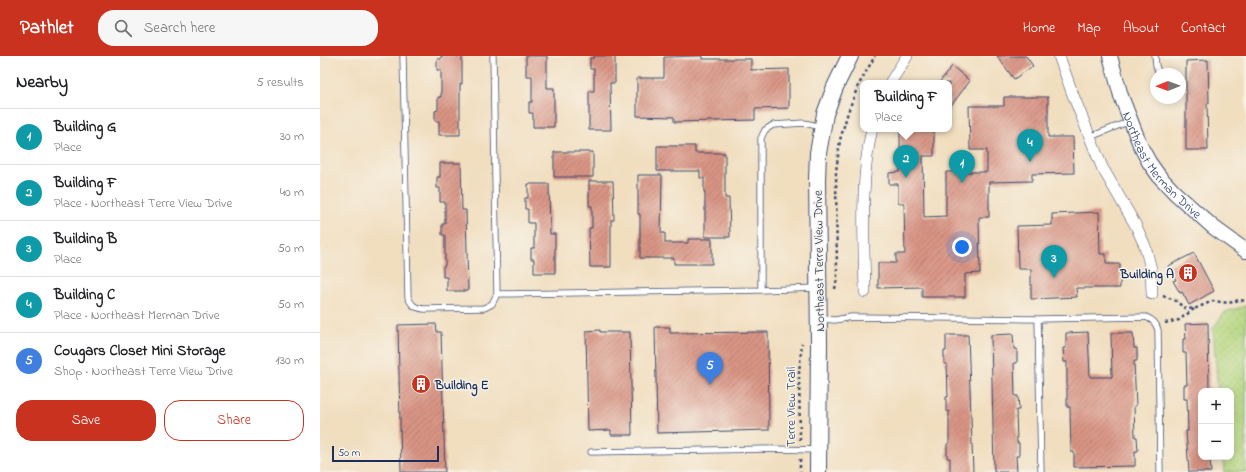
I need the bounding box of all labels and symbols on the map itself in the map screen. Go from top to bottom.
north arrow [1150,68,1186,104]
street label: Northeast Merman Drive [1117,109,1206,224]
pin: 4 [1017,129,1043,162]
pin: 2 [893,145,919,178]
pin: 1 [949,150,975,183]
street label: Northeast Terre View Drive [809,190,830,332]
your location [952,237,972,257]
pin: 3 [1041,245,1067,278]
building icon: Building A [1177,262,1199,284]
place label: Building A [1119,265,1174,286]
pin: 5 [697,352,723,385]
street label: Terre View Trail [782,367,801,447]
building icon: Building E [410,373,432,395]
place label: Building E [434,376,489,397]
scale bar [332,444,439,463]

